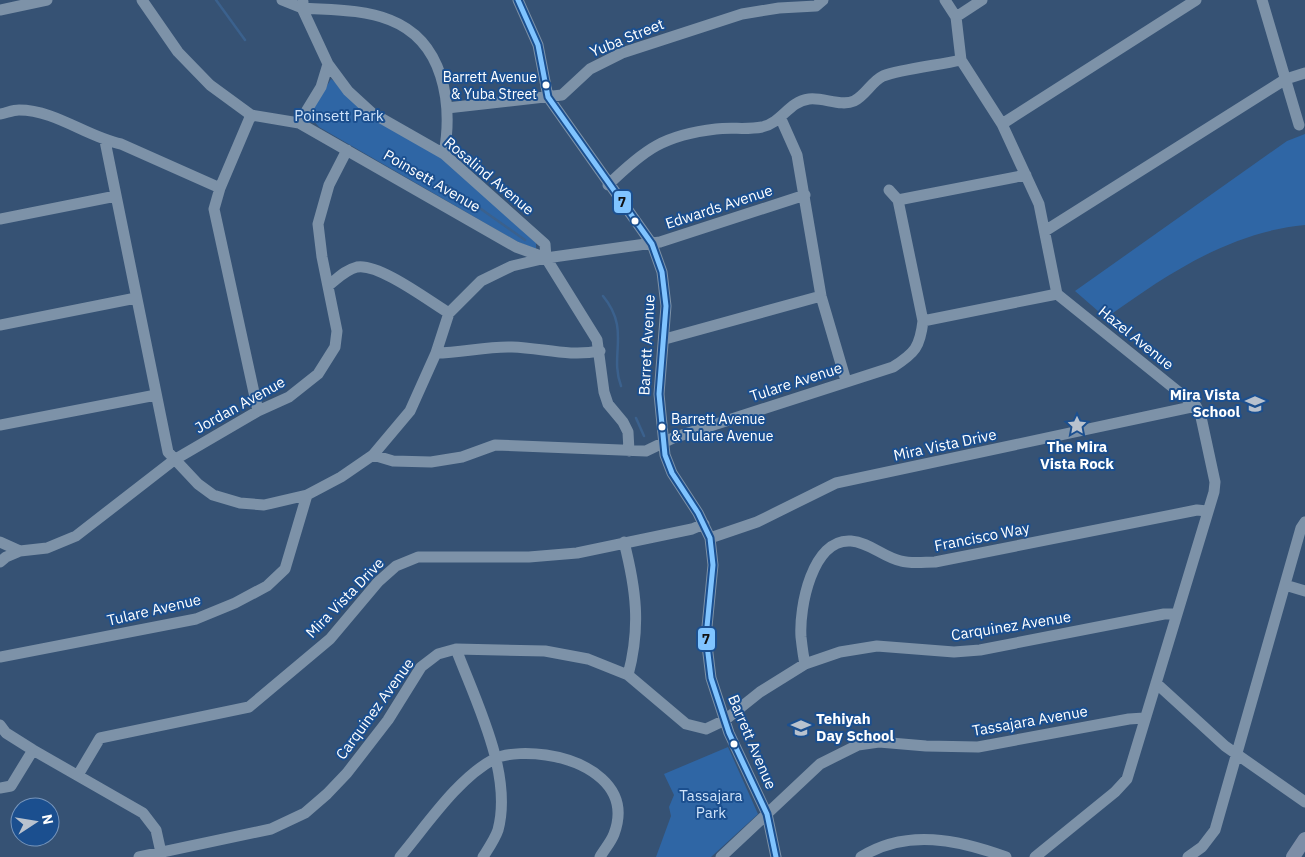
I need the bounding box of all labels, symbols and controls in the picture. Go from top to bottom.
street label: Yuba Street [587,14,667,61]
place label: Barrett Avenue & Yuba Street [443,68,537,103]
marker: Barrett Avenue & Yuba Street [541,80,551,90]
park label: Poinsett Park [294,106,384,125]
street label: Rosalind Avenue [440,132,538,219]
street label: Poinsett Avenue [380,145,484,216]
street label: Edwards Avenue [663,180,775,233]
line badge: 7 [613,190,632,214]
text: 7 [618,193,626,211]
unlabelled marker [630,216,640,226]
street label: Barrett Avenue [634,294,659,396]
street label: Hazel Avenue [1095,301,1178,374]
street label: Tulare Avenue [747,358,844,405]
street label: Jordan Avenue [191,372,288,437]
place label: Mira Vista School [1170,385,1240,421]
school or university icon: Mira Vista School [1244,393,1266,415]
place label: Barrett Avenue & Tulare Avenue [671,410,774,445]
place icon: The Mira Vista Rock [1066,414,1088,436]
marker: Barrett Avenue & Tulare Avenue [657,422,667,432]
street label: Mira Vista Drive [892,424,998,465]
place label: The Mira Vista Rock [1040,437,1114,473]
street label: Francisco Way [933,518,1032,555]
street label: Mira Vista Drive [301,553,388,642]
street label: Tulare Avenue [105,589,203,630]
street label: Carquinez Avenue [950,607,1072,644]
line badge: 7 [697,627,716,651]
text: 7 [702,630,710,648]
street label: Carquinez Avenue [331,654,418,763]
street label: Barrett Avenue [724,692,781,792]
street label: Tassajara Avenue [971,701,1089,740]
place label: Tehiyah Day School [816,709,894,745]
school or university icon: Tehiyah Day School [790,717,812,739]
unlabelled marker [729,739,739,749]
park label: Tassajara Park [679,786,743,822]
north arrow [10,797,60,847]
text: N [38,812,58,826]

